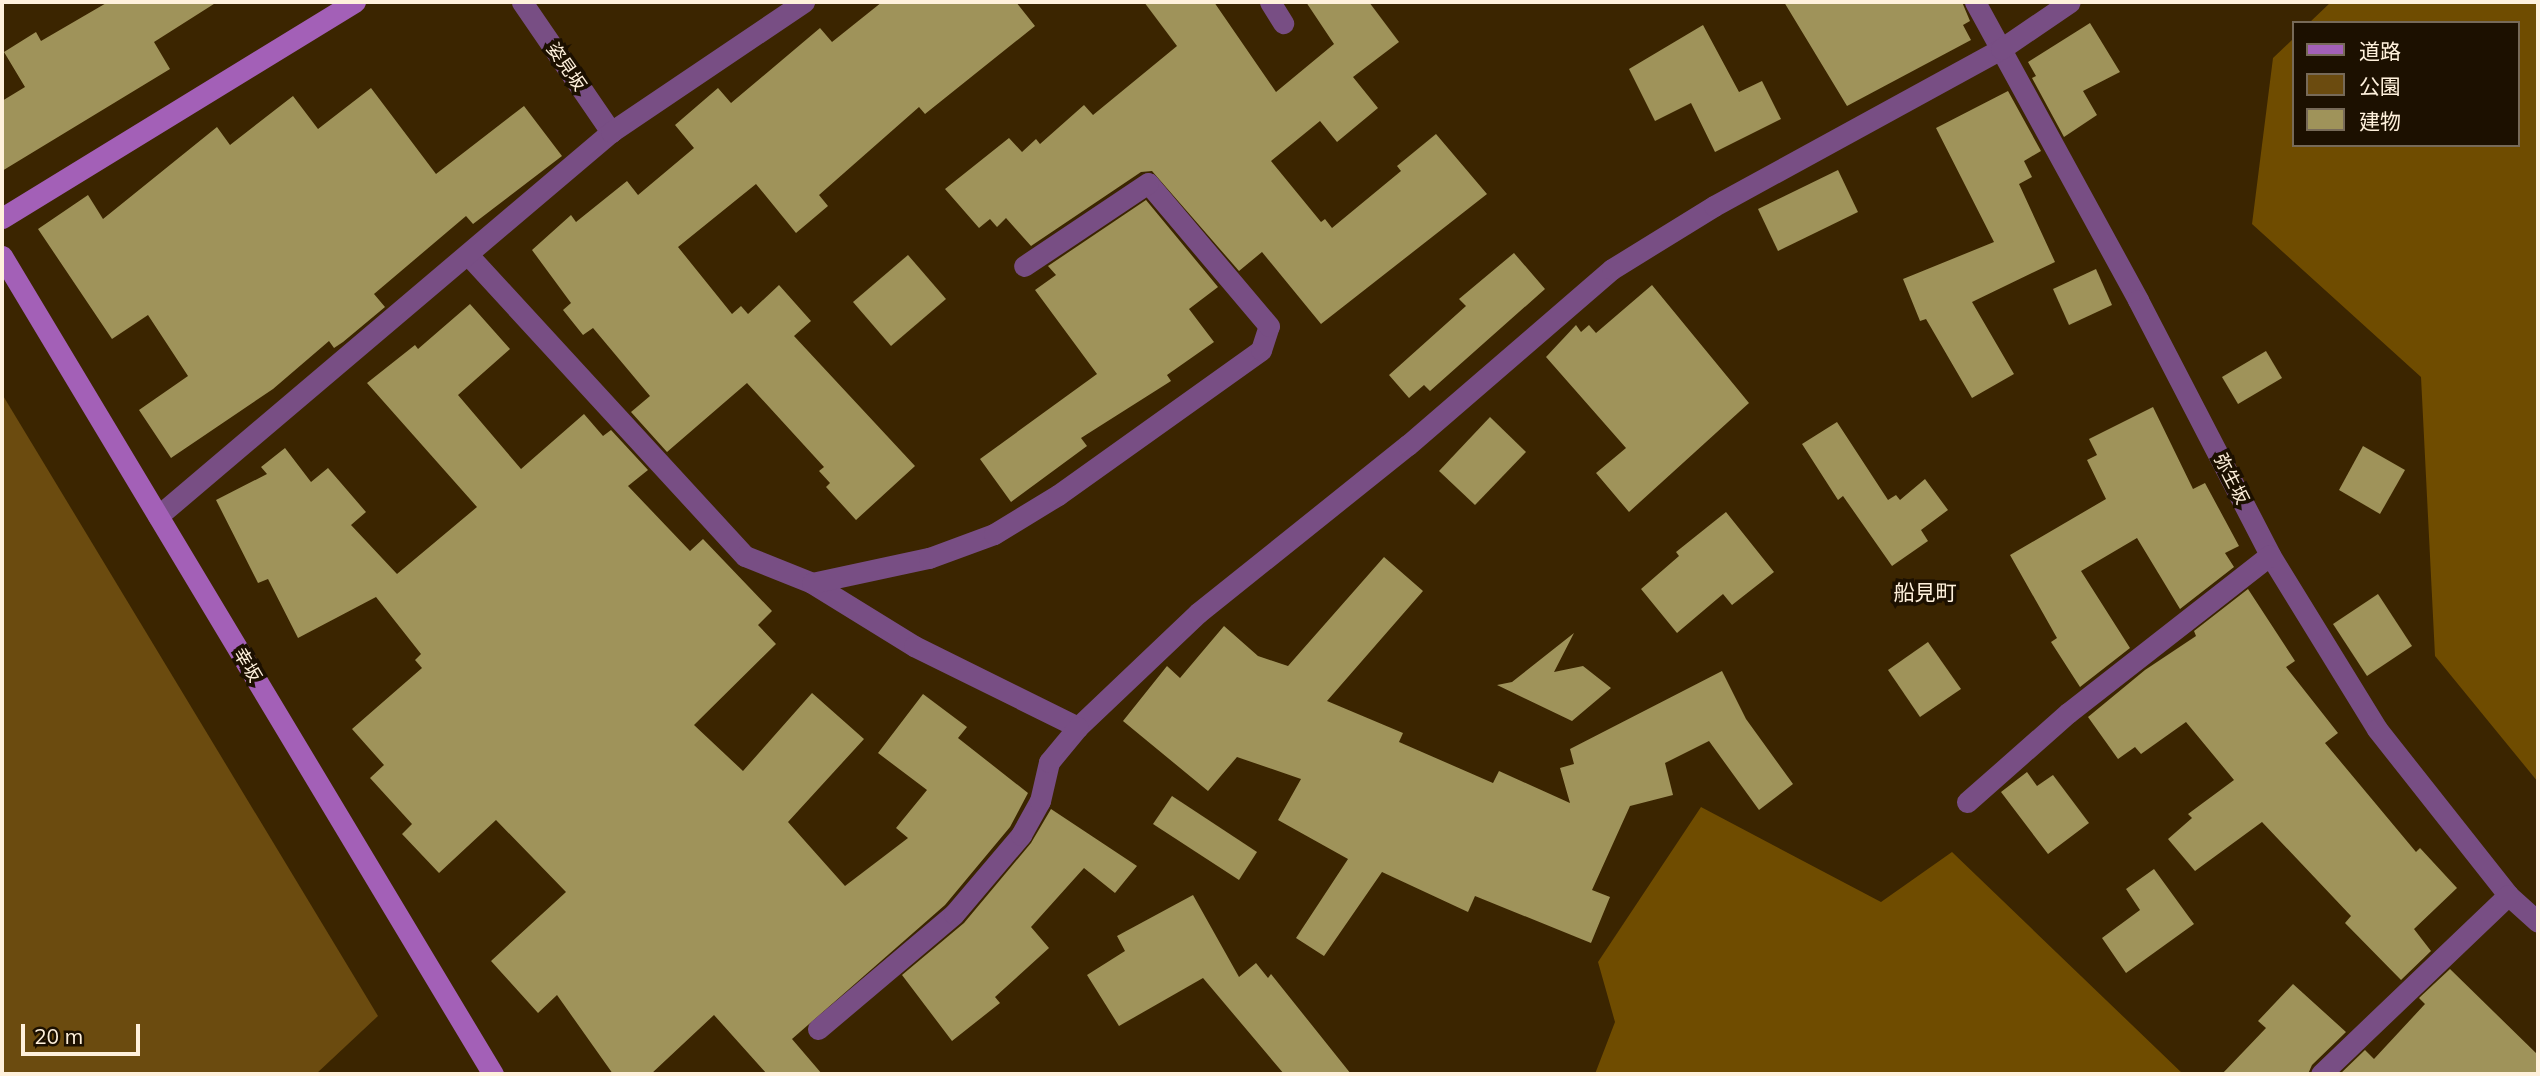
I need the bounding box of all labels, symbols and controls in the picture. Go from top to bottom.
legend [2292,21,2519,147]
text: 道路 [2359,38,2401,64]
street label: 姿見坂 [542,39,590,95]
text: 公園 [2359,73,2401,99]
text: 建物 [2359,108,2401,134]
street label: 弥生坂 [2209,450,2253,508]
district label: 船見町 [1894,579,1956,605]
street label: 幸坂 [228,644,266,686]
scale bar [24,1010,144,1054]
text: 20 m [34,1023,83,1049]

